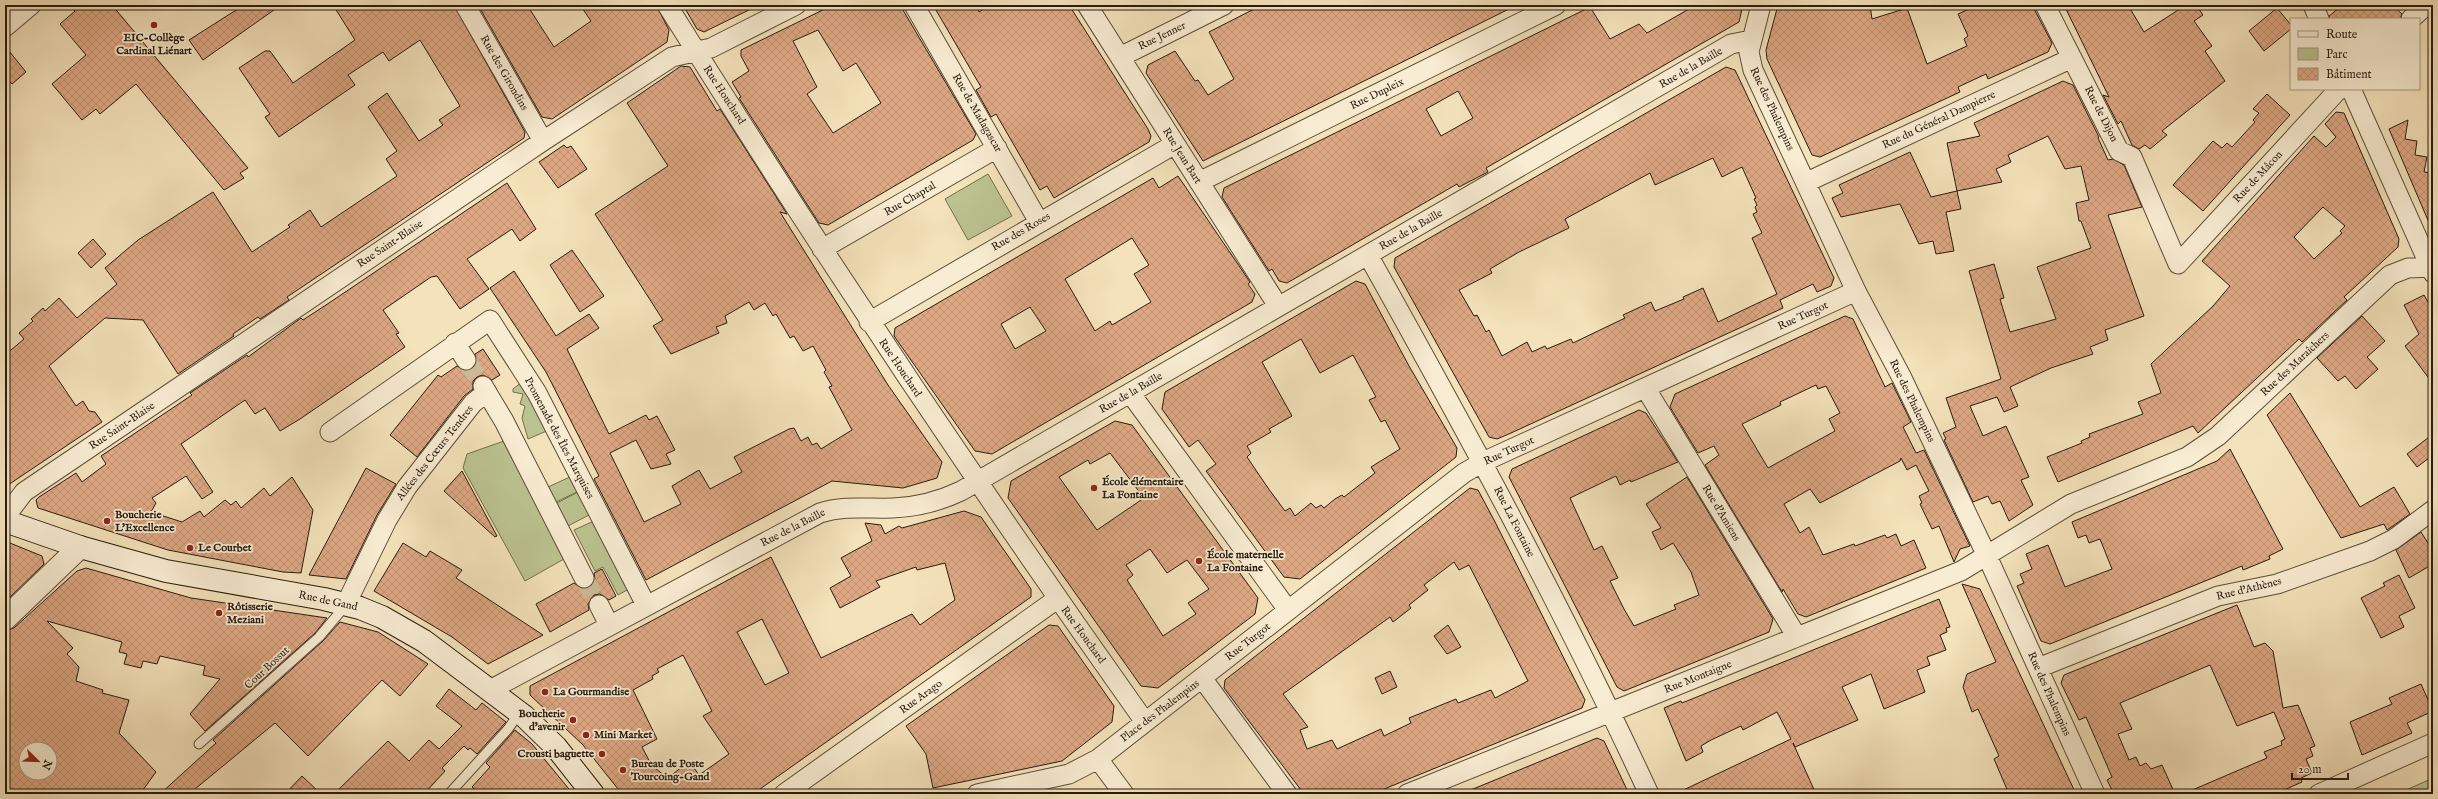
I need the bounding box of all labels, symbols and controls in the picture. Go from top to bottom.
street label: Rue Jenner [1136,18,1188,54]
legend [2290,18,2420,90]
marker: EIC-Collège Cardinal Liénart [149,20,159,30]
text: Route [2326,27,2358,42]
place label: EIC-Collège Cardinal Liénart [116,31,192,58]
street label: Rue des Girondins [477,33,531,113]
street label: Rue de la Baille [1657,44,1725,92]
text: Parc [2326,47,2348,62]
street label: Rue Houchard [700,63,748,127]
street label: Rue des Phalempins [1746,65,1798,153]
text: Bâtiment [2326,67,2372,82]
street label: Rue de Madagascar [949,71,1005,155]
street label: Rue Dupleix [1348,75,1407,113]
street label: Rue de Dijon [2081,84,2121,144]
street label: Rue du Général Dampierre [1880,88,1998,152]
street label: Rue Jean Bart [1159,125,1205,187]
street label: Rue de Mâcon [2230,148,2286,206]
street label: Rue Chaptal [882,179,938,219]
street label: Rue de la Baille [1377,206,1445,254]
street label: Rue des Roses [989,209,1053,254]
street label: Rue Saint-Blaise [354,217,426,271]
street label: Rue Turgot [1776,298,1831,334]
street label: Rue des Maraîchers [2258,328,2332,399]
street label: Rue Houchard [875,336,925,400]
street label: Rue des Phalempins [1886,357,1938,445]
street label: Rue de la Baille [1097,369,1165,417]
street label: Promenade des Îles Marquises [521,375,597,501]
street label: Rue Saint-Blaise [86,399,158,453]
street label: Allées des Cœurs Tendres [393,402,477,504]
street label: Rue Turgot [1482,433,1537,469]
place label: École élémentaire La Fontaine [1101,474,1184,502]
street label: Rue d'Amiens [1699,482,1743,544]
marker: École élémentaire La Fontaine [1089,483,1099,493]
street label: Rue La Fontaine [1490,484,1538,560]
street label: Rue de la Baille [758,506,828,550]
place label: Boucherie L'Excellence [114,508,174,535]
marker: Boucherie L'Excellence [102,516,112,526]
place label: Le Courbet [197,541,252,555]
marker: Le Courbet [185,543,195,553]
place label: École maternelle La Fontaine [1206,547,1284,575]
marker: École maternelle La Fontaine [1194,556,1204,566]
street label: Rue d'Athènes [2215,574,2283,604]
street label: Rue de Gand [297,588,359,614]
place label: Rôtisserie Meziani [227,600,273,627]
street label: Rue Houchard [1057,604,1109,667]
marker: Rôtisserie Meziani [214,608,224,618]
street label: Rue Turgot [1222,620,1274,664]
street label: Cour Bossut [242,644,293,692]
street label: Rue des Phalempins [2024,650,2074,738]
street label: Rue Montaigne [1662,657,1734,697]
street label: Rue Arago [897,677,945,717]
street label: Place des Phalempins [1118,677,1202,745]
place label: La Gourmandise [552,685,629,699]
marker: La Gourmandise [540,687,550,697]
place label: Boucherie d'avenir [519,707,566,734]
marker: Boucherie d'avenir [568,715,578,725]
place label: Mini Market [594,728,652,742]
marker: Mini Market [581,730,591,740]
north arrow [18,741,58,781]
place label: Crousti baguette [518,747,594,761]
marker: Crousti baguette [597,749,607,759]
scale bar [2292,755,2348,781]
text: N [38,756,55,772]
place label: Bureau de Poste Tourcoing-Gand [630,757,710,784]
text: 20 m [2298,762,2321,777]
marker: Bureau de Poste Tourcoing-Gand [618,765,628,775]

